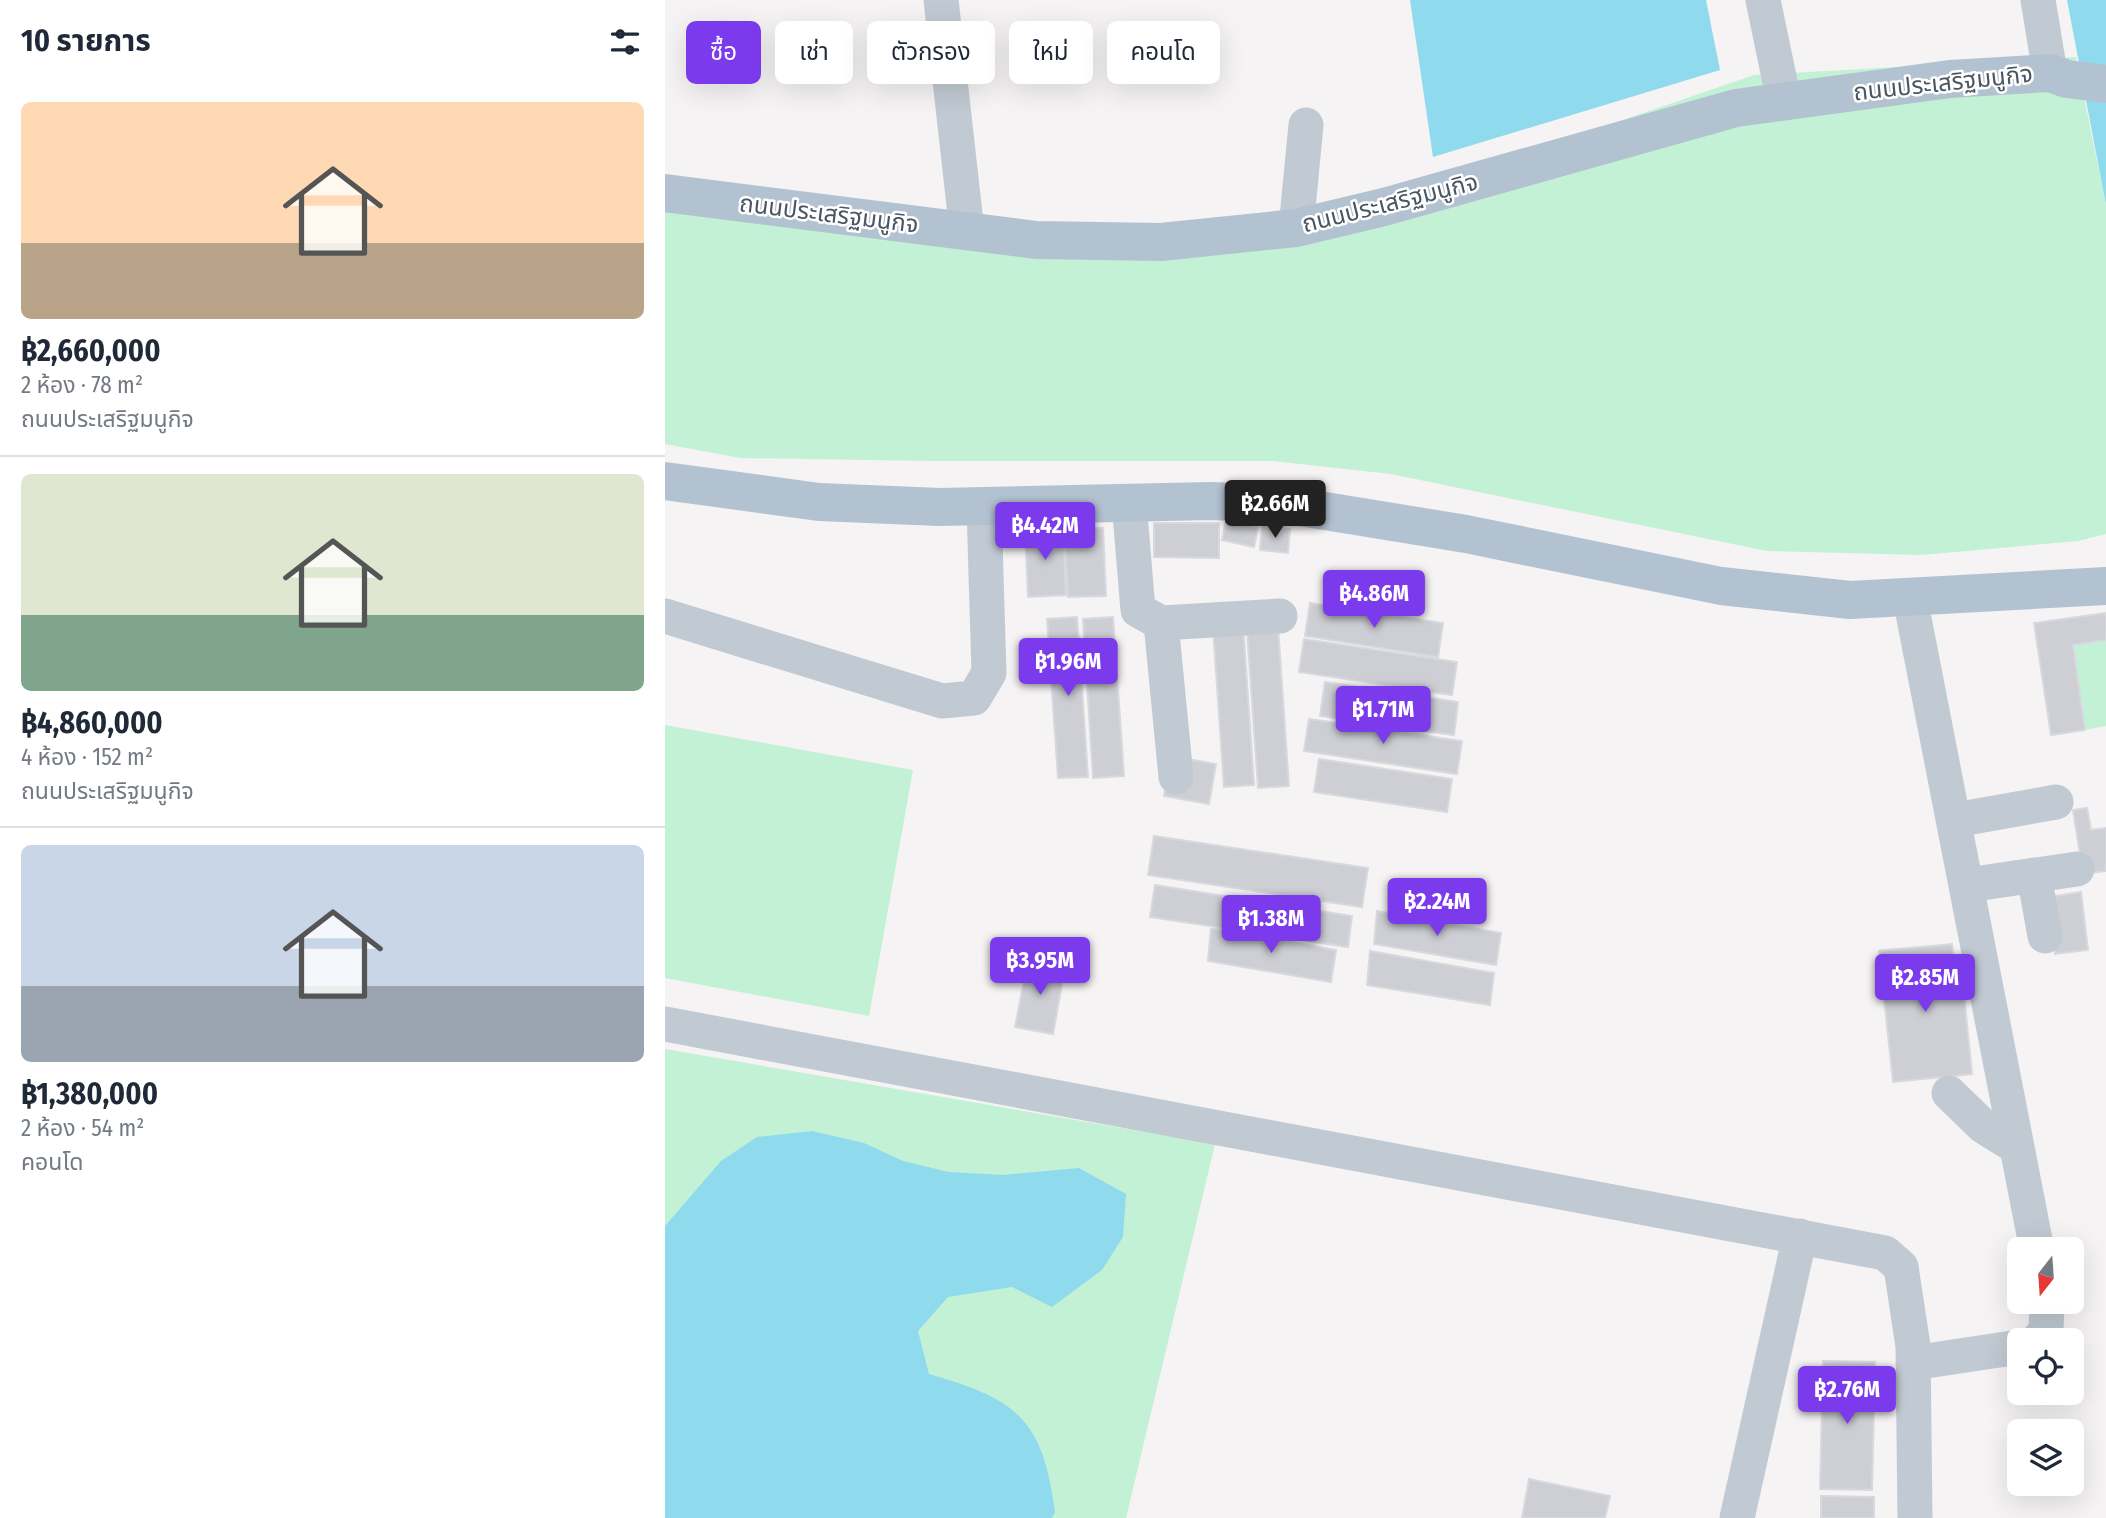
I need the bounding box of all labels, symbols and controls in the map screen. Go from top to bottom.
chip: ซื้อ [686,21,761,84]
chip: เช่า [775,21,853,84]
chip: ตัวกรอง [867,21,995,84]
chip: ใหม่ [1009,21,1093,84]
chip: คอนโด [1107,21,1220,84]
text: 10 รายการ [21,23,151,59]
icon: filters [606,23,644,61]
street label: ถนนประเสริฐมนูกิจ [1852,60,2034,107]
icon: home [270,148,396,274]
street label: ถนนประเสริฐมนูกิจ [1299,168,1481,239]
street label: ถนนประเสริฐมนูกิจ [738,189,920,240]
text: ฿2,660,000 [21,333,161,369]
text: 2 ห้อง · 78 m² [21,371,143,399]
text: ถนนประเสริฐมนูกิจ [21,405,194,433]
pin: ฿2.66M [1218,480,1332,540]
text: ฿2.66M [1241,489,1309,517]
pin: ฿4.42M [988,503,1102,562]
text: ฿4.42M [1011,511,1079,539]
icon: home [270,520,396,646]
pin: ฿4.86M [1317,570,1431,630]
text: ฿4.86M [1339,579,1409,607]
pin: ฿1.96M [1011,638,1125,698]
text: ฿1.96M [1035,647,1101,675]
pin: ฿1.71M [1326,686,1440,746]
text: ฿1.71M [1352,695,1414,723]
text: ฿4,860,000 [21,705,163,741]
text: 4 ห้อง · 152 m² [21,743,153,771]
text: ถนนประเสริฐมนูกิจ [21,777,194,805]
pin: ฿2.24M [1380,878,1494,938]
text: ฿2.24M [1404,887,1470,915]
icon: home [270,891,396,1017]
pin: ฿1.38M [1214,895,1328,955]
text: ฿1.38M [1238,904,1304,932]
pin: ฿3.95M [983,937,1097,997]
text: ฿3.95M [1006,946,1074,974]
pin: ฿2.85M [1868,954,1982,1014]
text: ฿2.85M [1891,963,1959,991]
text: ฿1,380,000 [21,1076,158,1112]
text: 2 ห้อง · 54 m² [21,1114,144,1142]
text: คอนโด [21,1148,83,1176]
north arrow [2007,1237,2084,1314]
map controls [2007,1237,2084,1496]
button: locate [2007,1328,2084,1405]
pin: ฿2.76M [1790,1366,1904,1426]
text: ฿2.76M [1814,1375,1880,1403]
button: layers [2007,1419,2084,1496]

